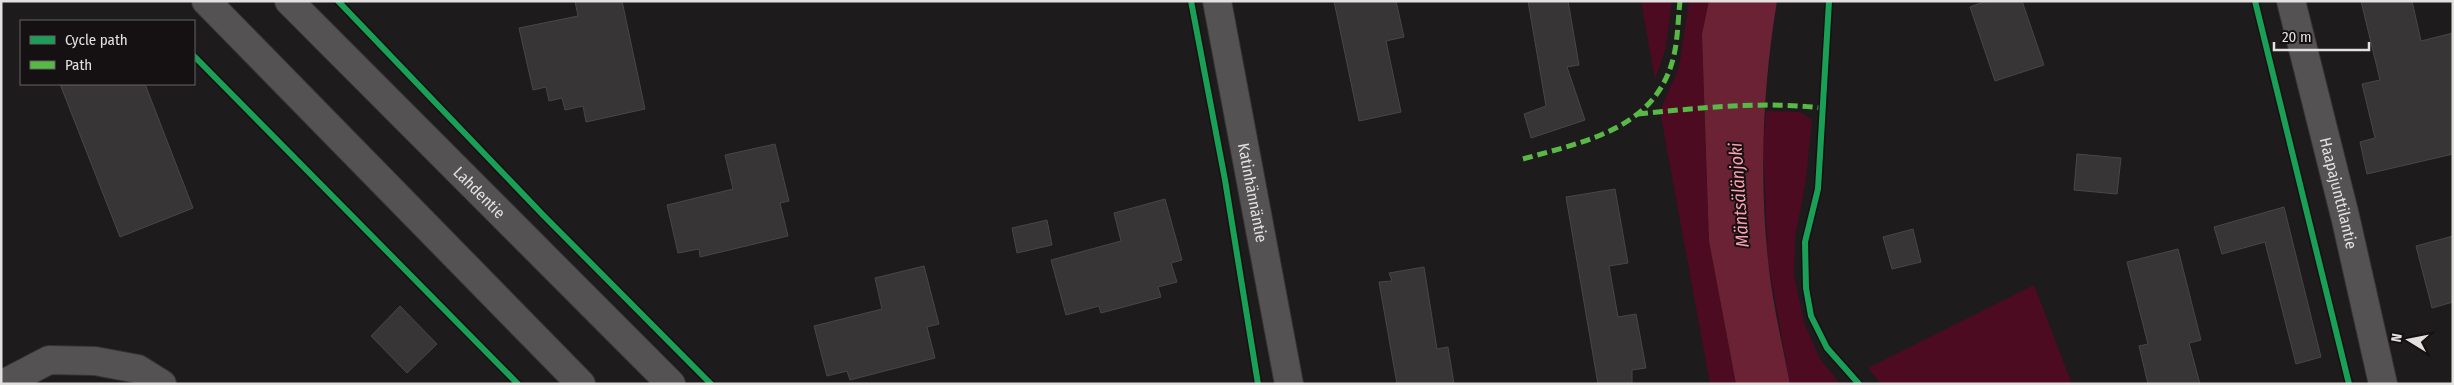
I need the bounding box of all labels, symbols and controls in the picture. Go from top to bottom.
legend [20,20,195,85]
scale bar [2274,20,2369,52]
text: 20 m [2282,28,2312,46]
text: Cycle path [65,31,128,49]
text: Path [65,56,92,74]
street label: Haapajunttilantie [2316,135,2361,251]
water label: Mäntsälänjoki [1724,141,1754,248]
street label: Katinhännäntie [1234,142,1271,244]
street label: Lahdentie [450,163,509,222]
north arrow [2384,315,2434,365]
text: N [2388,332,2406,343]

